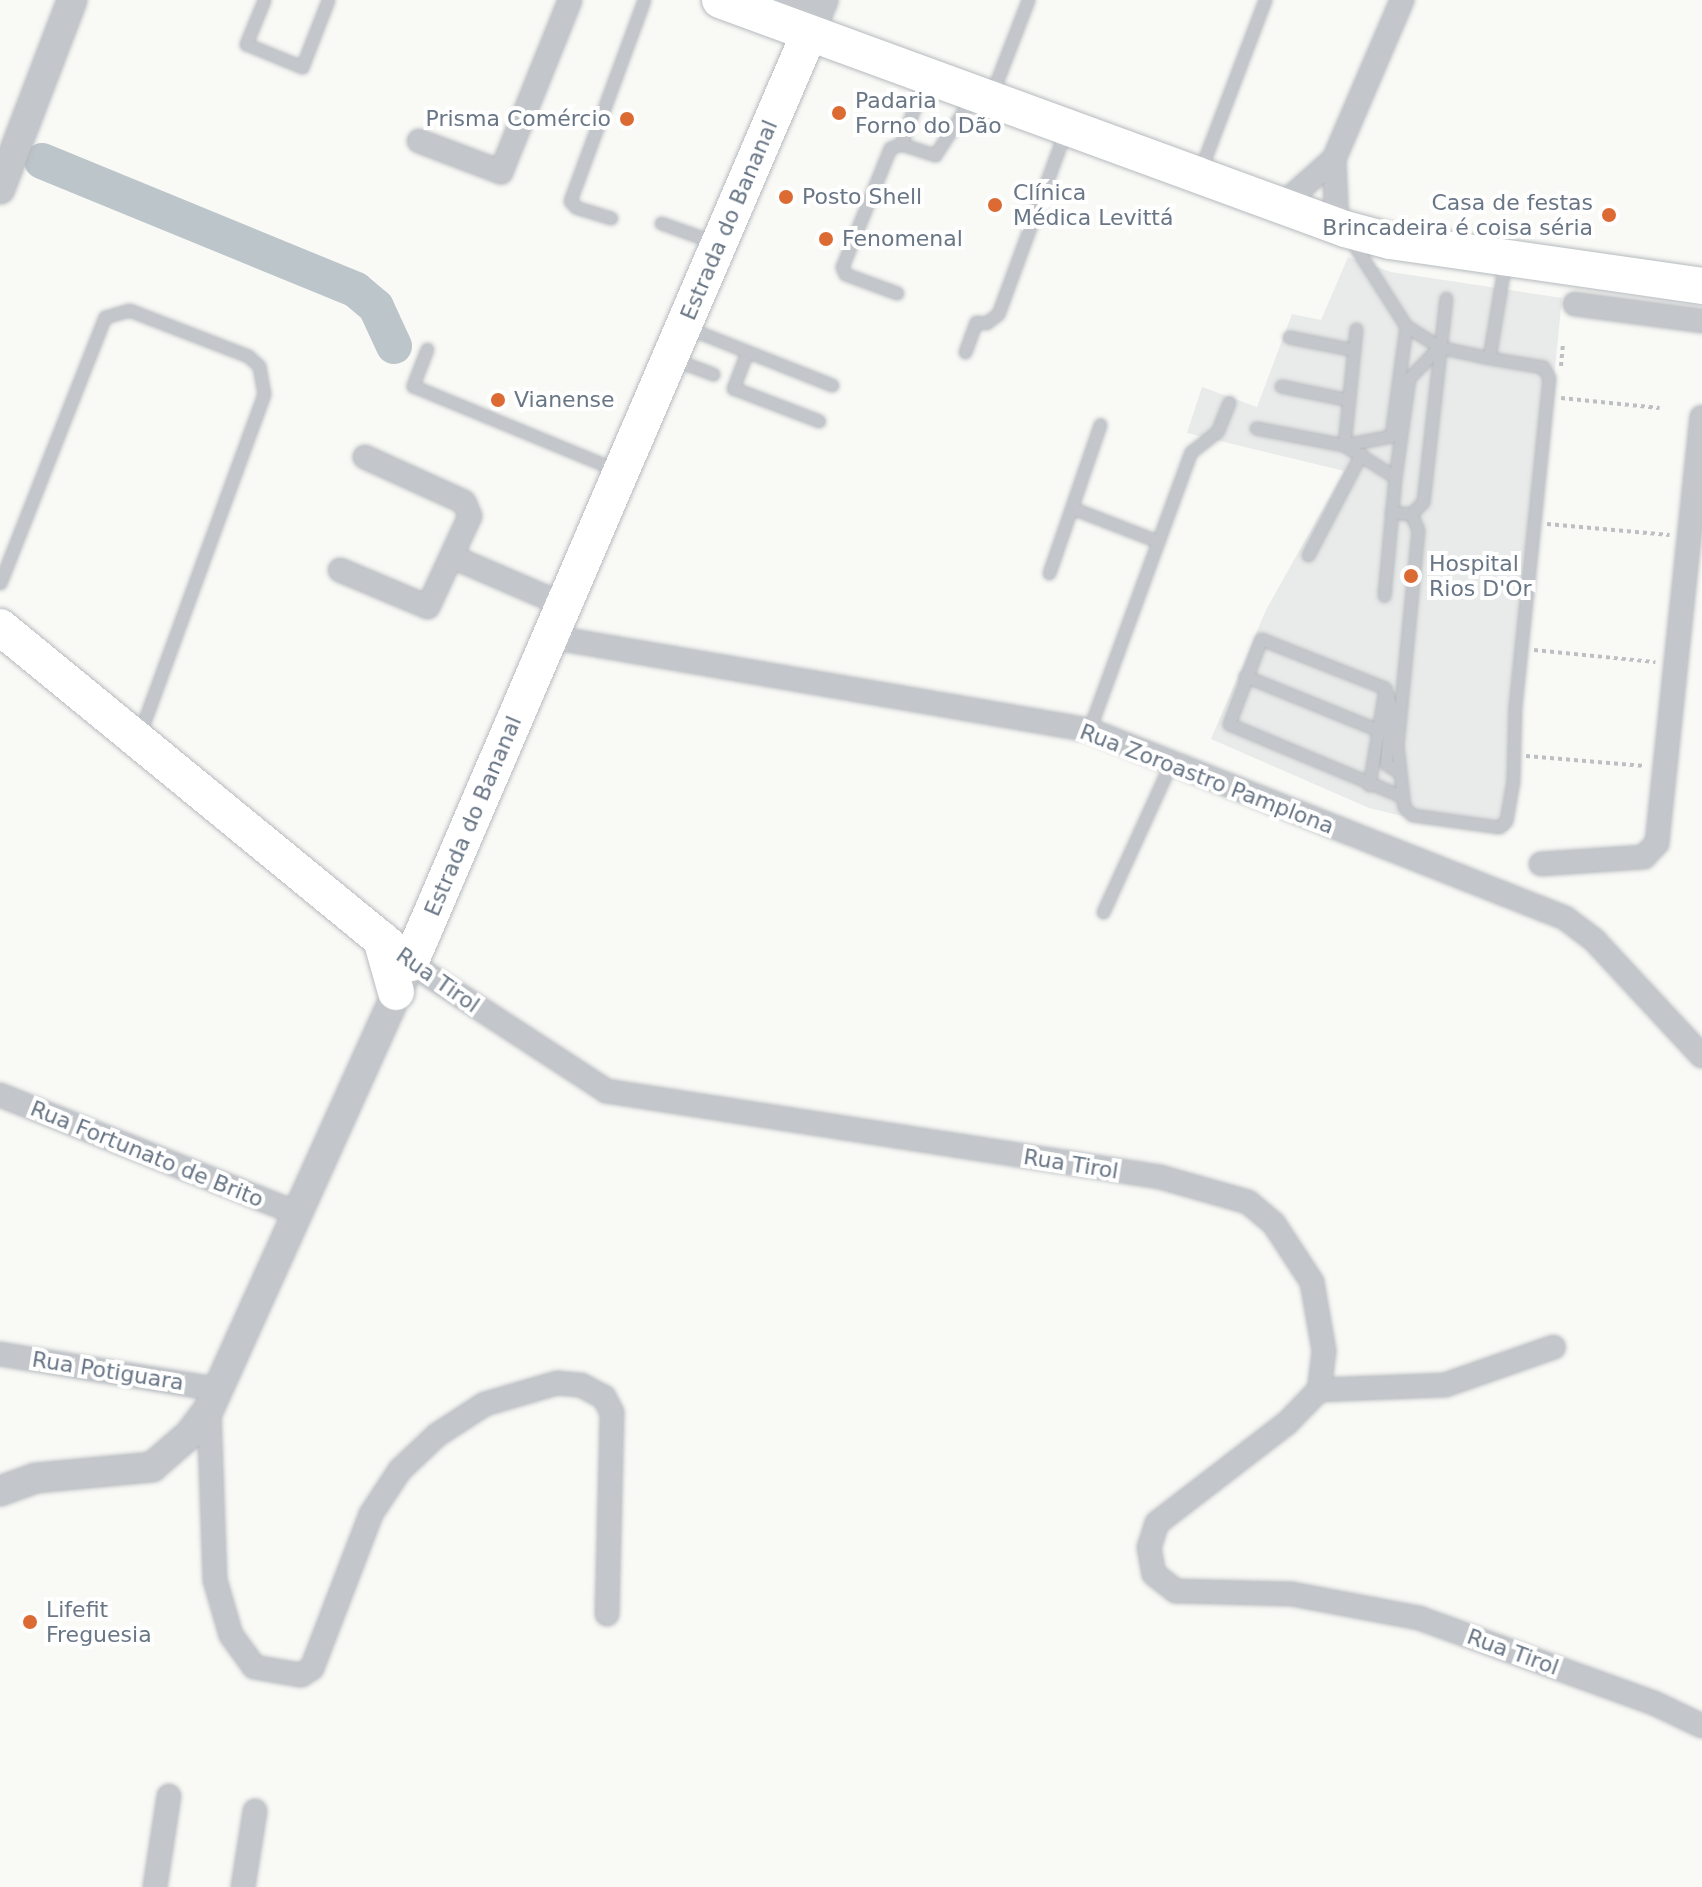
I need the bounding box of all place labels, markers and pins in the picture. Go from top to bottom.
place label: Padaria Forno do Dão [855,87,1002,138]
marker: Padaria Forno do Dão [830,104,848,122]
place label: Prisma Comércio [426,106,611,132]
marker: Prisma Comércio [618,110,636,128]
place label: Clínica Médica Levittá [1013,179,1173,230]
place label: Posto Shell [802,184,922,210]
marker: Posto Shell [777,188,795,206]
place label: Casa de festas Brincadeira é coisa séria [1322,189,1593,240]
marker: Clínica Médica Levittá [984,194,1006,216]
marker: Casa de festas Brincadeira é coisa séria [1600,206,1618,224]
place label: Fenomenal [842,226,963,252]
marker: Fenomenal [817,230,835,248]
place label: Vianense [514,387,615,413]
marker: Vianense [489,391,507,409]
place label: Hospital Rios D'Or [1429,550,1532,602]
marker: Hospital Rios D'Or [1400,565,1422,587]
place label: Lifefit Freguesia [46,1596,152,1648]
marker: Lifefit Freguesia [21,1613,39,1631]

